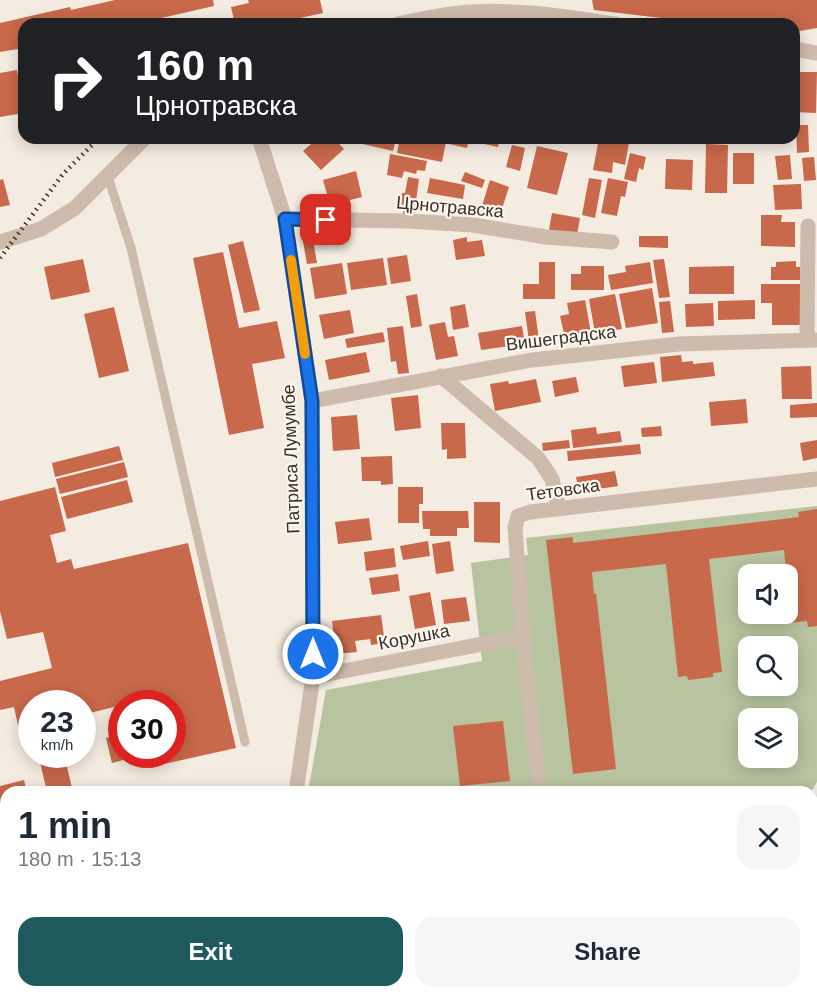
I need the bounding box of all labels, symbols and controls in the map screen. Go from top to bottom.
icon: right [36,42,114,120]
text: 160 m [135,42,254,89]
text: Црнотравска [135,91,297,121]
street label: Црнотравска [395,192,506,222]
pin [300,194,351,245]
icon: arrive [309,203,342,236]
street label: Вишеградска [505,321,618,355]
street label: Патриса Лумумбе [278,384,304,534]
street label: Тетовска [525,475,602,505]
map controls [738,564,798,768]
button: sound [738,564,798,624]
street label: Корушка [377,620,452,654]
position arrow [281,622,345,686]
button: search [738,636,798,696]
speed limit sign: 30 [108,690,186,768]
text: 23 [40,705,74,738]
button: layers [738,708,798,768]
text: km/h [41,736,73,753]
text: 1 min [18,805,112,846]
button: close [737,806,800,869]
text: 180 m · 15:13 [18,848,141,870]
button: Exit [18,917,403,986]
button: Share [415,917,800,986]

